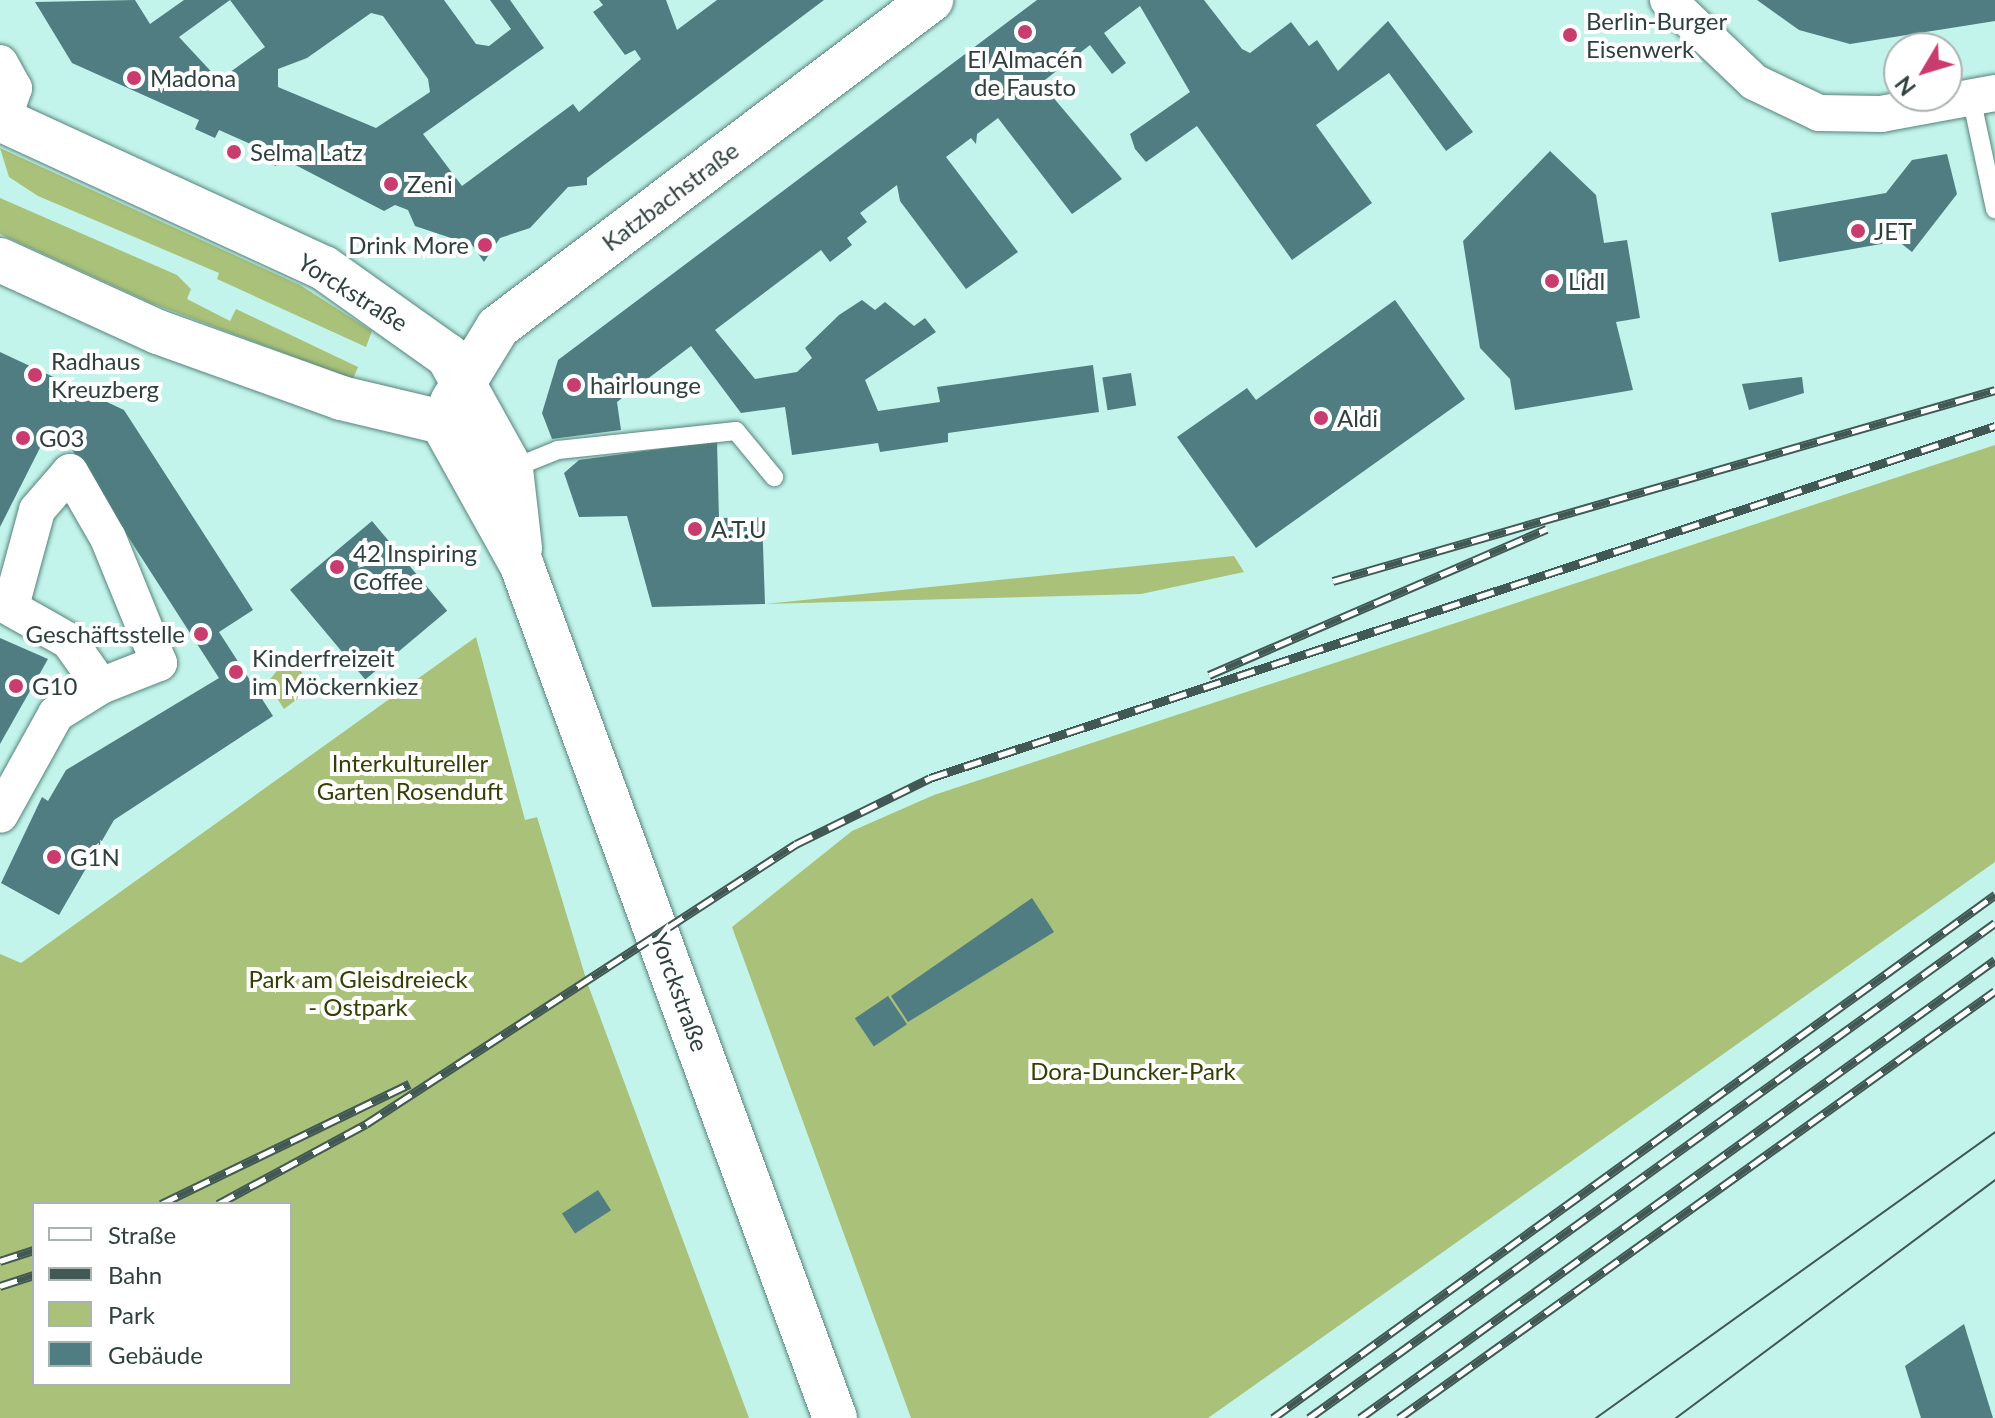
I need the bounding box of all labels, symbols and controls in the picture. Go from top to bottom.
place label: Berlin-Burger Eisenwerk [1586,7,1727,63]
marker: El Almacén de Fausto [1016,23,1034,41]
marker: Berlin-Burger Eisenwerk [1561,26,1579,44]
north arrow [1883,32,1963,112]
place label: El Almacén de Fausto [967,45,1083,101]
place label: Madona [150,64,236,92]
marker: Madona [125,69,143,87]
text: N [1889,71,1921,101]
street label: Katzbachstraße [596,135,744,257]
place label: Selma Latz [250,138,363,166]
marker: Selma Latz [225,143,243,161]
place label: Zeni [407,170,453,198]
marker: Zeni [382,175,400,193]
place label: JET [1874,217,1912,245]
marker: JET [1849,222,1867,240]
place label: Drink More [348,231,469,259]
marker: Drink More [476,236,494,254]
street label: Yorckstraße [293,247,413,337]
place label: Lidl [1568,267,1605,295]
marker: Lidl [1543,272,1561,290]
place label: Radhaus Kreuzberg [51,347,159,403]
marker: Radhaus Kreuzberg [26,366,44,384]
place label: hairlounge [590,371,701,399]
marker: hairlounge [565,376,583,394]
place label: Aldi [1337,404,1378,432]
marker: Aldi [1312,409,1330,427]
place label: G03 [39,424,84,452]
marker: G03 [14,429,32,447]
place label: A.T.U [711,515,767,543]
marker: A.T.U [686,520,704,538]
place label: 42 Inspiring Coffee [353,539,477,595]
marker: 42 Inspiring Coffee [328,558,346,576]
place label: Geschäftsstelle [26,620,185,648]
marker: Geschäftsstelle [192,625,210,643]
place label: Kinderfreizeit im Möckernkiez [252,644,418,700]
marker: Kinderfreizeit im Möckernkiez [227,663,245,681]
place label: G10 [32,672,77,700]
marker: G10 [7,677,25,695]
park label: Interkultureller Garten Rosenduft [317,749,503,805]
place label: G1N [70,843,120,871]
marker: G1N [45,848,63,866]
street label: Yorckstraße [645,929,715,1055]
park label: Park am Gleisdreieck - Ostpark [248,965,468,1021]
park label: Dora-Duncker-Park [1030,1057,1236,1085]
legend [32,1202,292,1386]
text: Straße [108,1220,176,1249]
text: Bahn [108,1260,162,1289]
text: Park [108,1300,155,1329]
text: Gebäude [108,1340,203,1369]

